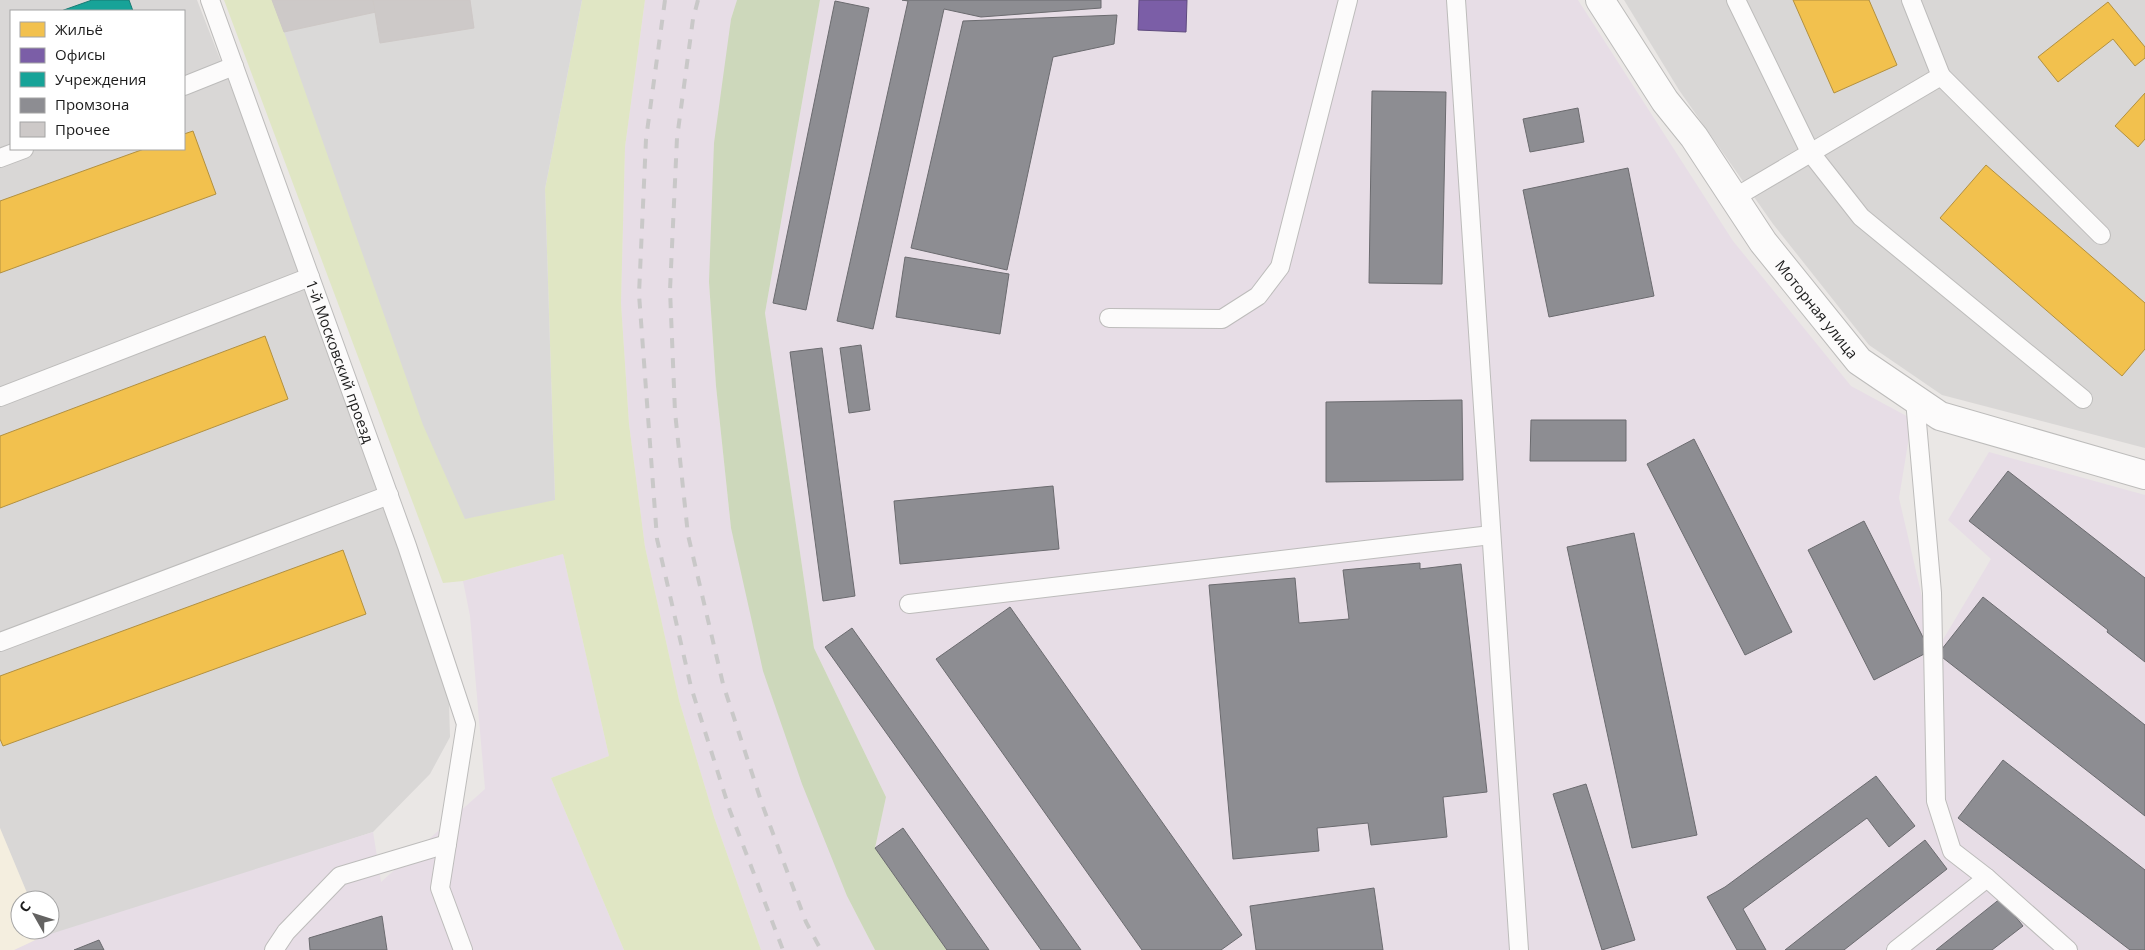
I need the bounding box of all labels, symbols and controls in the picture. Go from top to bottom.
legend [10,10,185,150]
text: Жильё [55,19,103,39]
text: Офисы [55,44,106,64]
text: Учреждения [55,69,146,89]
text: Промзона [55,94,129,114]
text: Прочее [55,119,110,139]
street label: Моторная улица [1771,255,1863,362]
street label: 1-й Московский проезд [302,277,379,446]
north arrow [10,890,60,940]
text: С [14,897,35,916]

